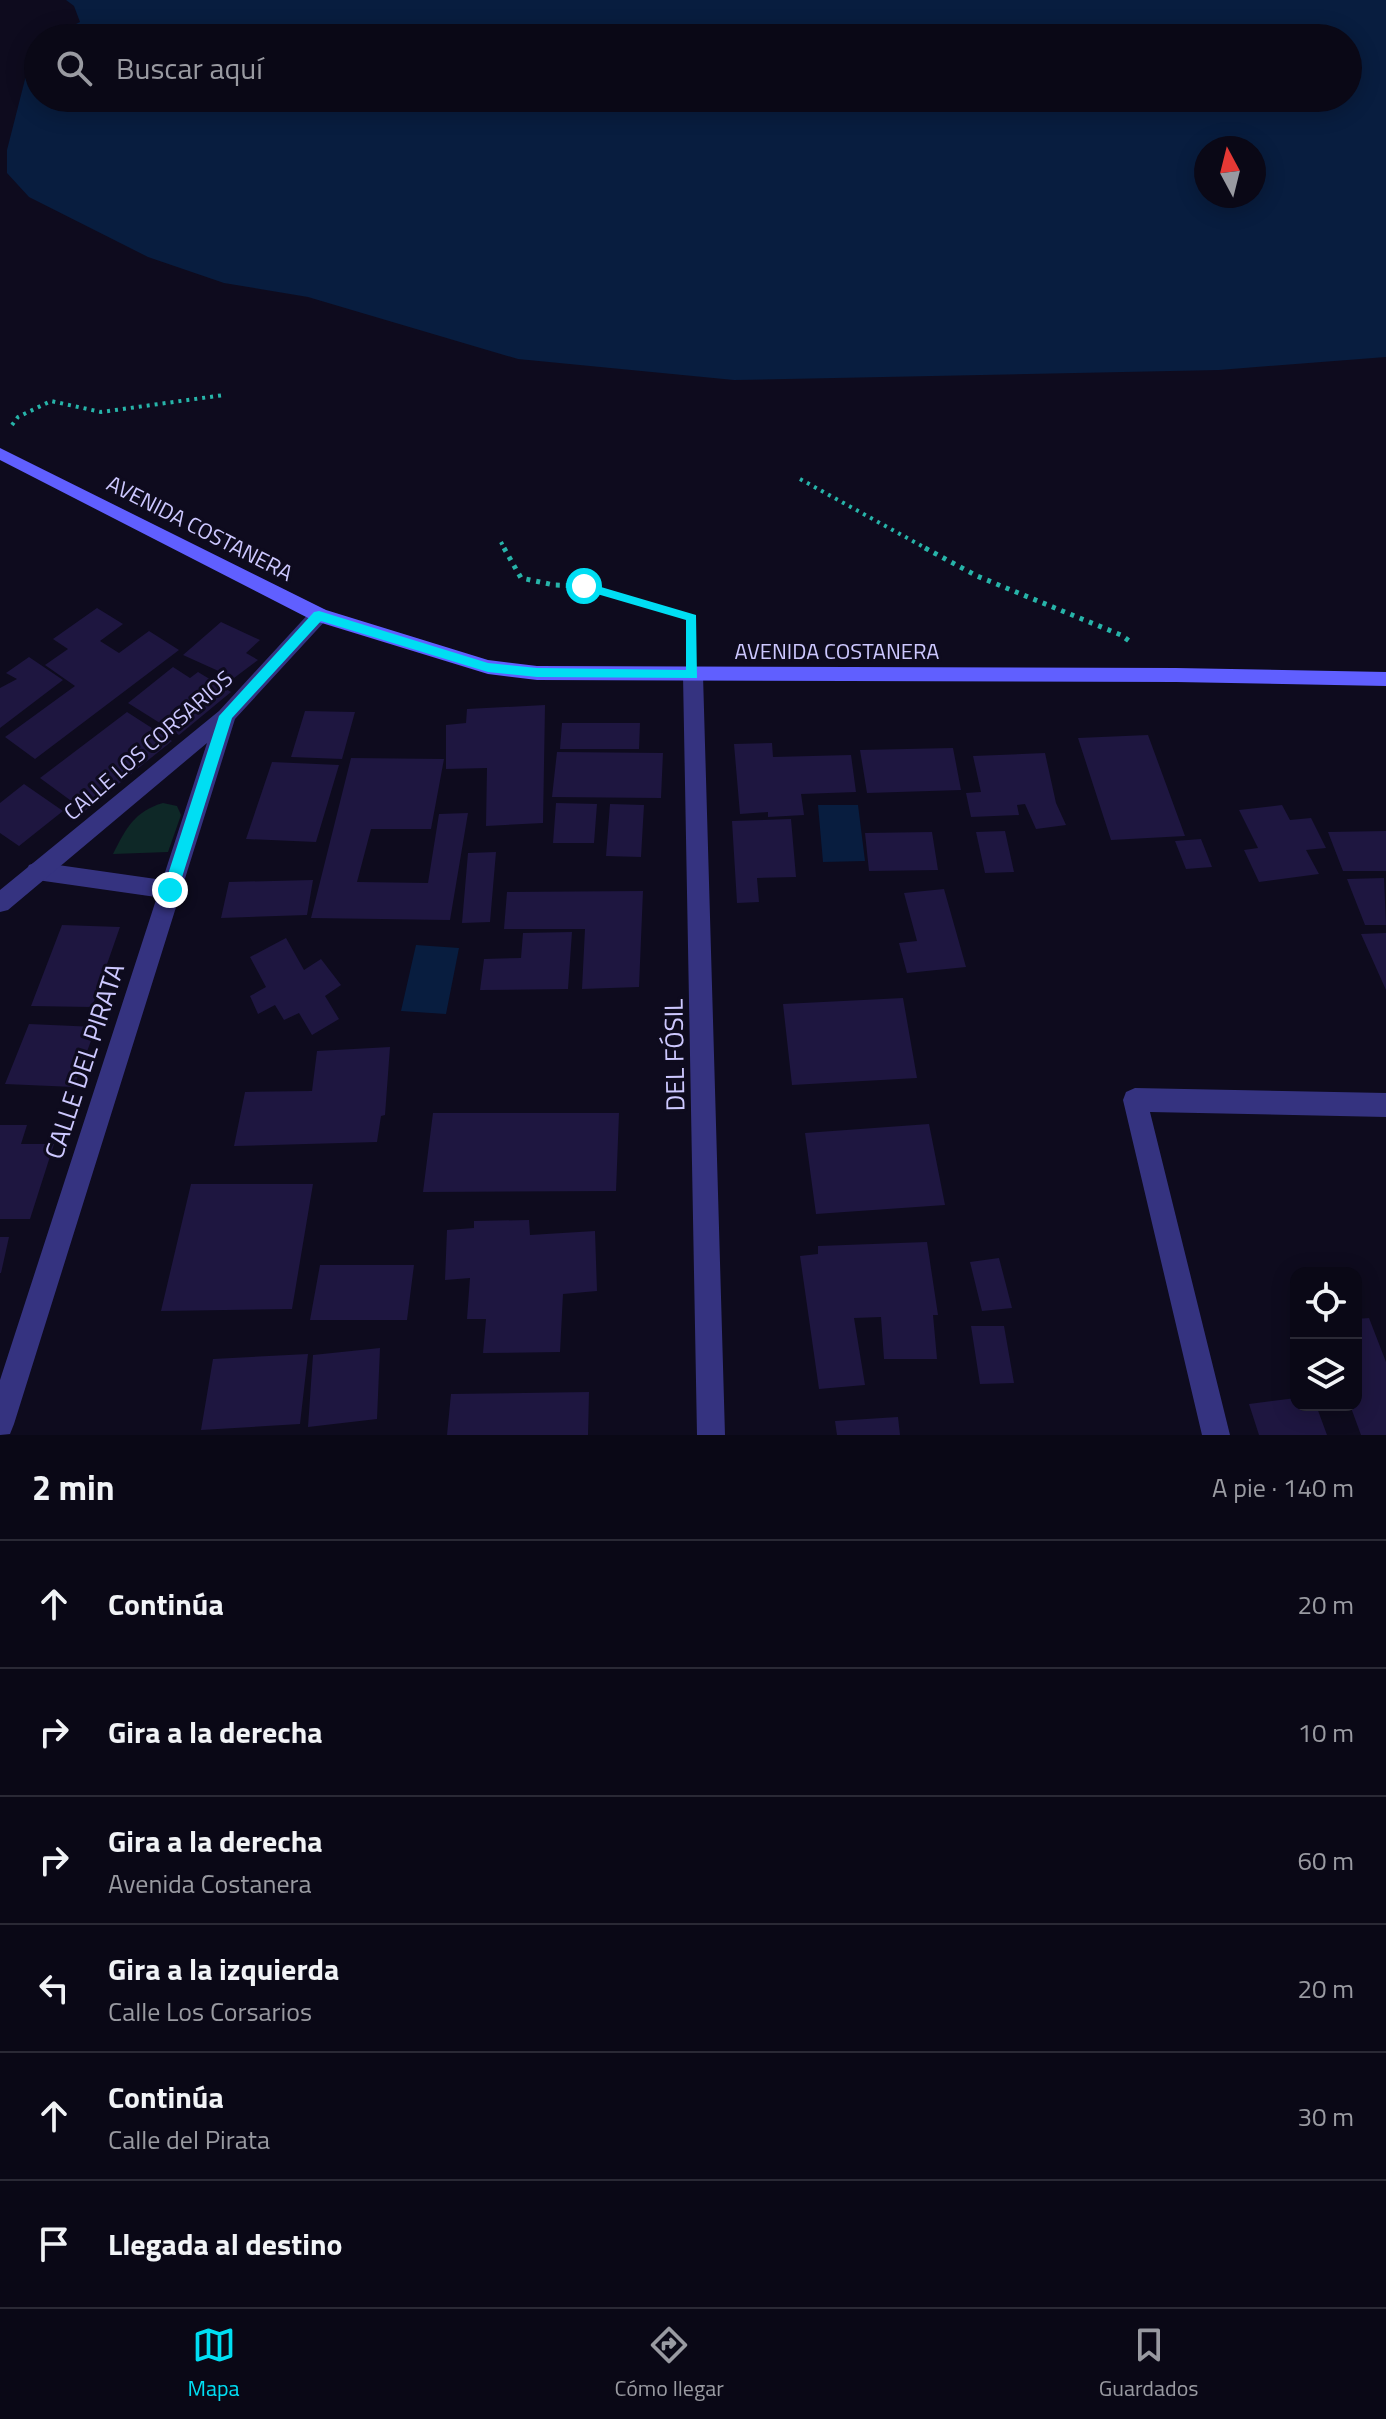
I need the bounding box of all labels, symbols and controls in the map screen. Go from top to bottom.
search box [24,24,1362,112]
text: Buscar aquí [116,45,263,91]
icon: search [52,46,96,90]
north arrow [1194,136,1266,208]
street label: AVENIDA COSTANERA [101,466,299,590]
route start [566,568,602,604]
street label: AVENIDA COSTANERA [735,634,939,668]
street label: CALLE LOS CORSARIOS [56,662,240,828]
route end [152,872,188,908]
street label: CALLE DEL PIRATA [34,958,134,1164]
street label: DEL FÓSIL [654,998,694,1112]
map controls [1290,1267,1362,1411]
button: locate [1290,1267,1362,1339]
button: layers [1290,1339,1362,1411]
text: 2 min [32,1461,115,1513]
text: A pie · 140 m [1212,1468,1354,1507]
text: Continúa [108,1581,224,1627]
icon: ahead [32,1582,76,1626]
text: 20 m [1297,1585,1354,1624]
text: Gira a la derecha [108,1709,323,1755]
icon: right [32,1710,76,1754]
text: 10 m [1297,1713,1354,1752]
text: Gira a la derecha [108,1818,323,1864]
icon: right [32,1838,76,1882]
text: 60 m [1297,1841,1354,1880]
text: Avenida Costanera [108,1864,312,1903]
text: Gira a la izquierda [108,1946,339,1992]
icon: left [32,1966,76,2010]
text: 20 m [1297,1969,1354,2008]
text: Calle Los Corsarios [108,1992,312,2031]
text: Continúa [108,2074,224,2120]
icon: ahead [32,2094,76,2138]
text: 30 m [1297,2097,1354,2136]
text: Calle del Pirata [108,2120,270,2159]
text: Llegada al destino [108,2221,342,2267]
icon: arrive [32,2222,76,2266]
tab: Mapa [187,2323,240,2405]
tab: Cómo llegar [614,2323,724,2405]
tab: Guardados [1099,2323,1199,2405]

